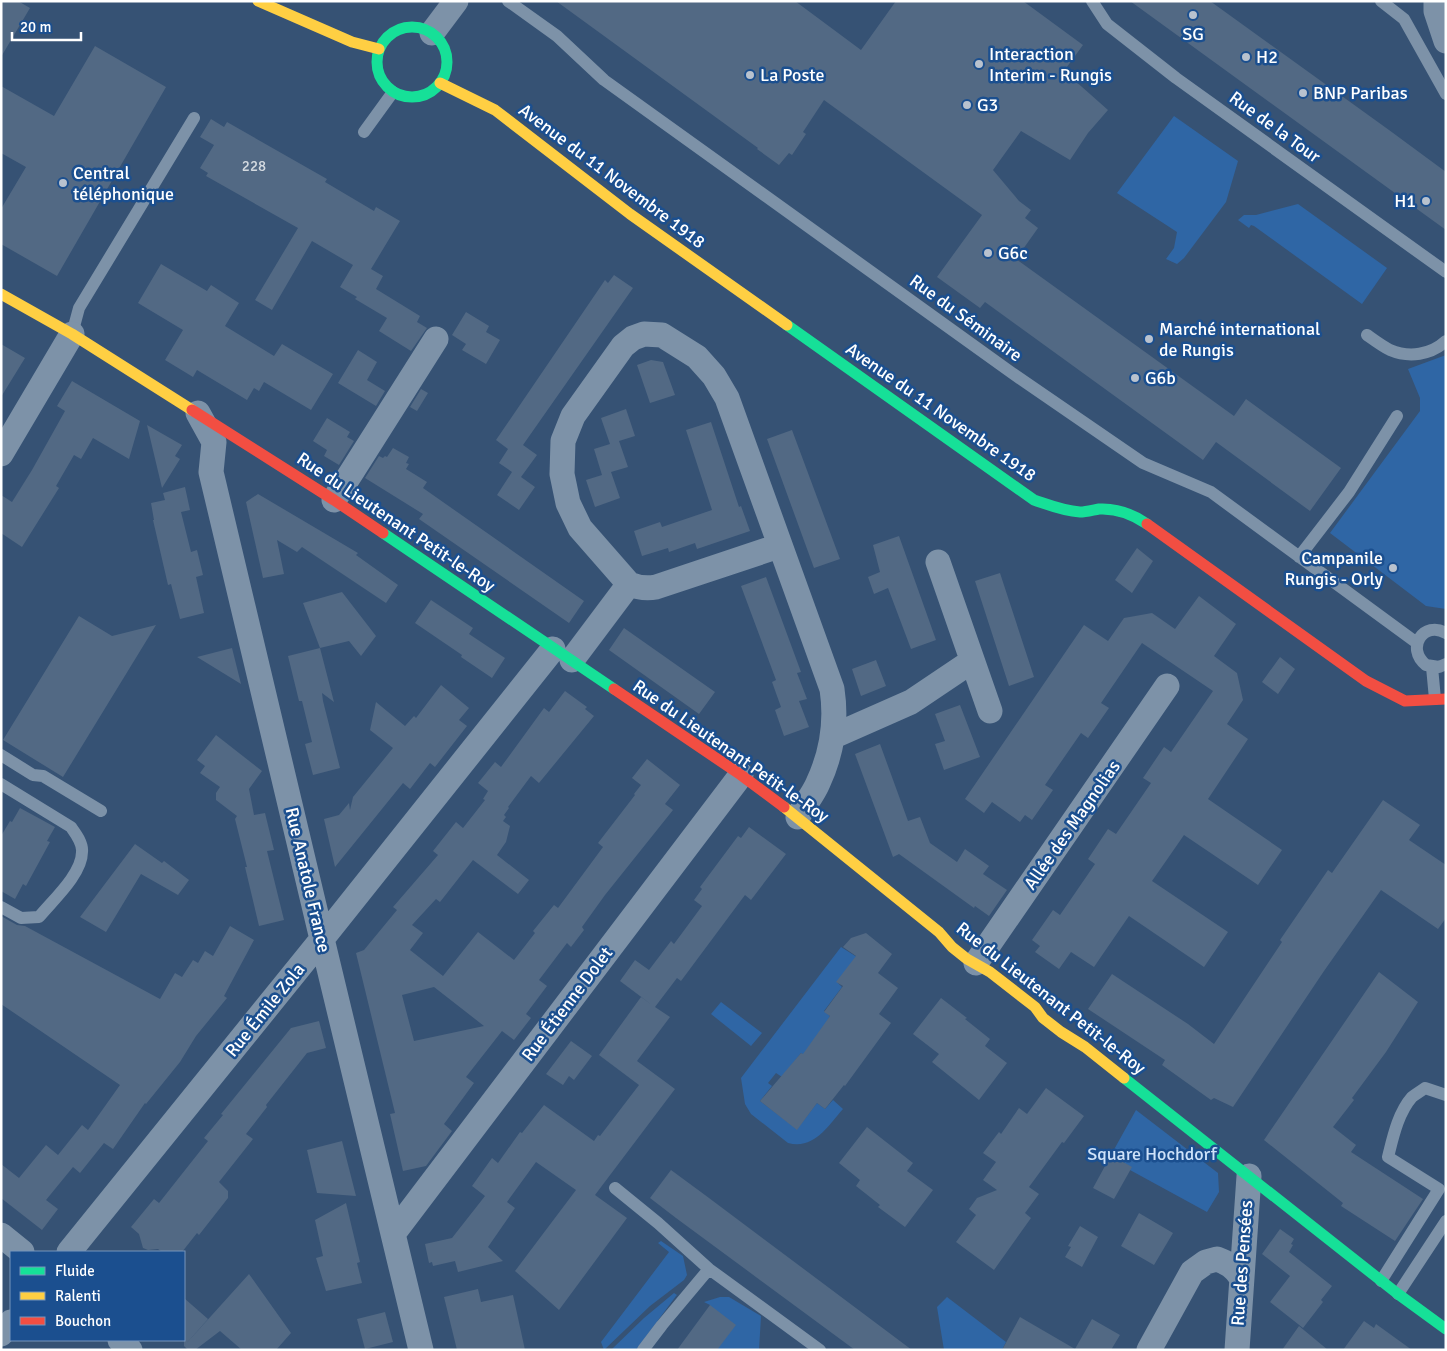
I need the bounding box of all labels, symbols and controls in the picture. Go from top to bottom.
marker: SG [1187,9,1199,21]
scale bar [12,10,81,42]
text: 20 m [20,18,51,36]
place label: SG [1182,23,1204,45]
place label: Interaction Interim - Rungis [989,43,1112,86]
place label: H2 [1256,46,1278,68]
marker: H2 [1240,51,1252,63]
marker: Interaction Interim - Rungis [973,58,985,70]
place label: La Poste [760,64,824,86]
marker: La Poste [744,69,756,81]
place label: BNP Paribas [1313,82,1408,104]
street label: Rue de la Tour [1225,87,1325,168]
marker: BNP Paribas [1297,87,1309,99]
place label: G3 [977,94,998,116]
street label: Avenue du 11 Novembre 1918 [515,99,709,253]
marker: G3 [961,99,973,111]
house number: 228 [242,157,266,175]
place label: Central téléphonique [73,162,174,205]
marker: Central téléphonique [57,177,69,189]
place label: H1 [1394,190,1416,212]
marker: H1 [1420,195,1432,207]
place label: G6c [998,242,1028,264]
marker: G6c [982,247,994,259]
street label: Rue du Séminaire [905,270,1027,366]
place label: Marché international de Rungis [1159,318,1320,361]
marker: Marché international de Rungis [1143,333,1155,345]
street label: Avenue du 11 Novembre 1918 [842,338,1040,486]
place label: G6b [1145,367,1176,389]
marker: G6b [1129,372,1141,384]
street label: Rue du Lieutenant Petit-le-Roy [293,447,500,597]
place label: Campanile Rungis - Orly [1285,547,1384,590]
marker: Campanile Rungis - Orly [1387,562,1399,574]
street label: Rue du Lieutenant Petit-le-Roy [629,675,834,828]
street label: Allée des Magnolias [1019,756,1125,894]
street label: Rue Anatole France [281,805,335,955]
street label: Rue du Lieutenant Petit-le-Roy [952,917,1151,1079]
street label: Rue Étienne Dolet [517,942,617,1066]
street label: Rue Émile Zola [221,959,309,1061]
park label: Square Hochdorf [1087,1143,1218,1165]
street label: Rue des Pensées [1227,1199,1257,1327]
legend [10,1251,185,1341]
text: Fluide [55,1262,95,1280]
text: Ralenti [55,1287,101,1305]
text: Bouchon [55,1312,111,1330]

